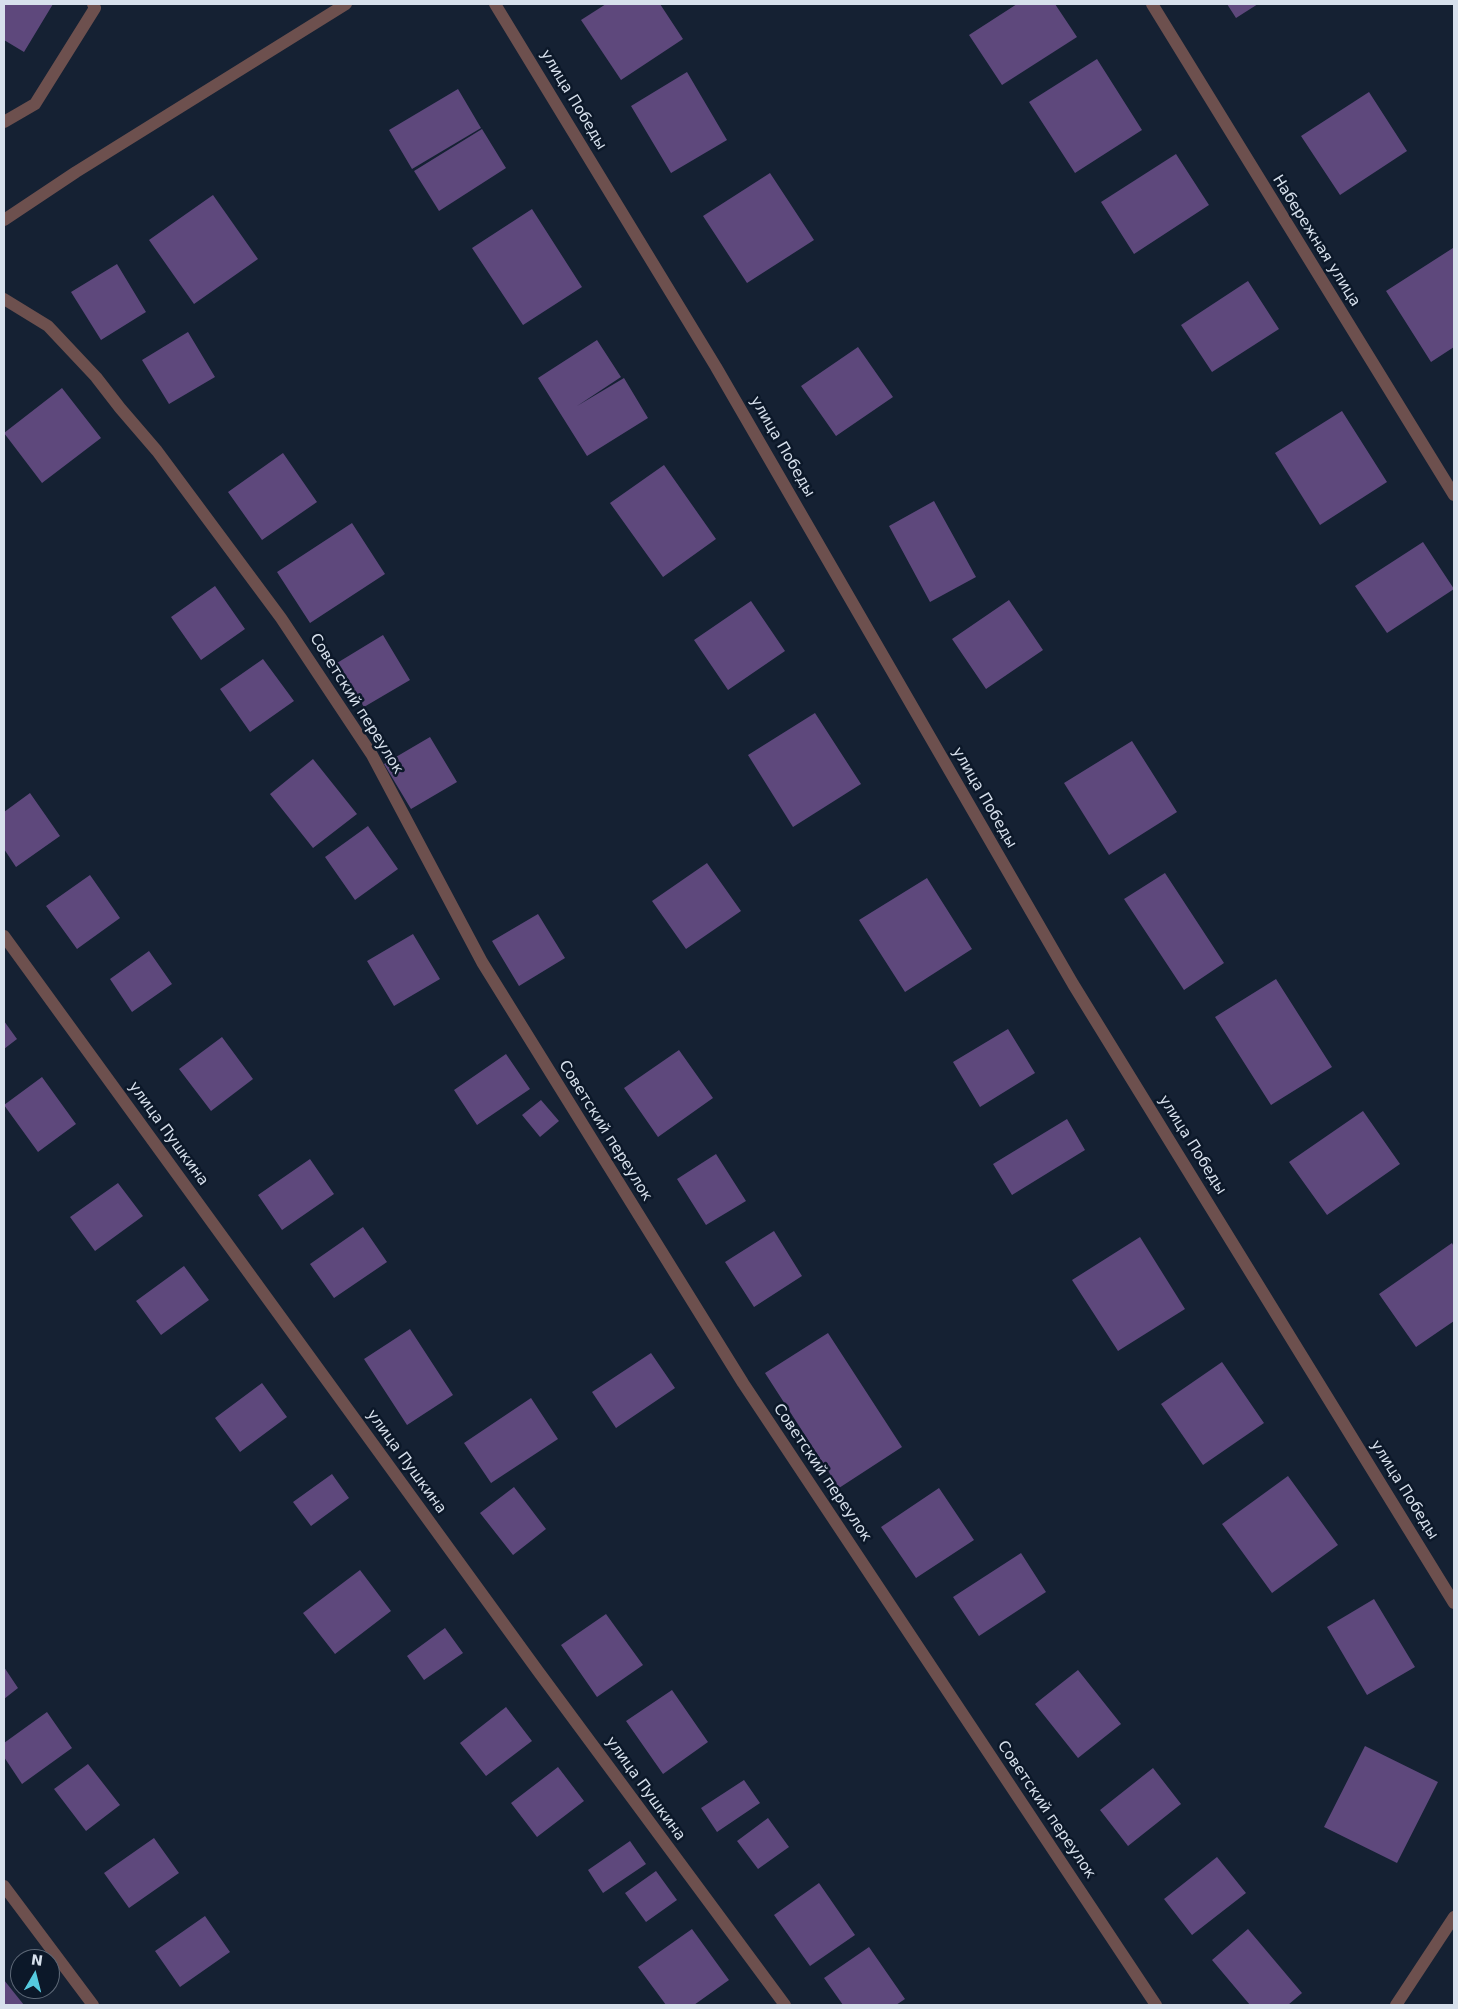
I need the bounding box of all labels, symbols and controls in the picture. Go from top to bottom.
street label: улица Победы [536,47,610,153]
street label: Набережная улица [1268,172,1364,310]
street label: улица Победы [746,393,818,501]
street label: Советский переулок [305,630,407,778]
street label: улица Победы [948,744,1020,852]
street label: Советский переулок [554,1057,656,1205]
street label: улица Пушкина [124,1079,212,1189]
street label: улица Победы [1154,1092,1230,1198]
street label: Советский переулок [769,1401,875,1545]
street label: улица Пушкина [362,1407,450,1517]
street label: улица Победы [1366,1437,1442,1543]
street label: улица Пушкина [601,1734,689,1844]
street label: Советский переулок [993,1738,1099,1882]
north arrow [10,1949,60,1999]
text: N [30,1951,44,1969]

